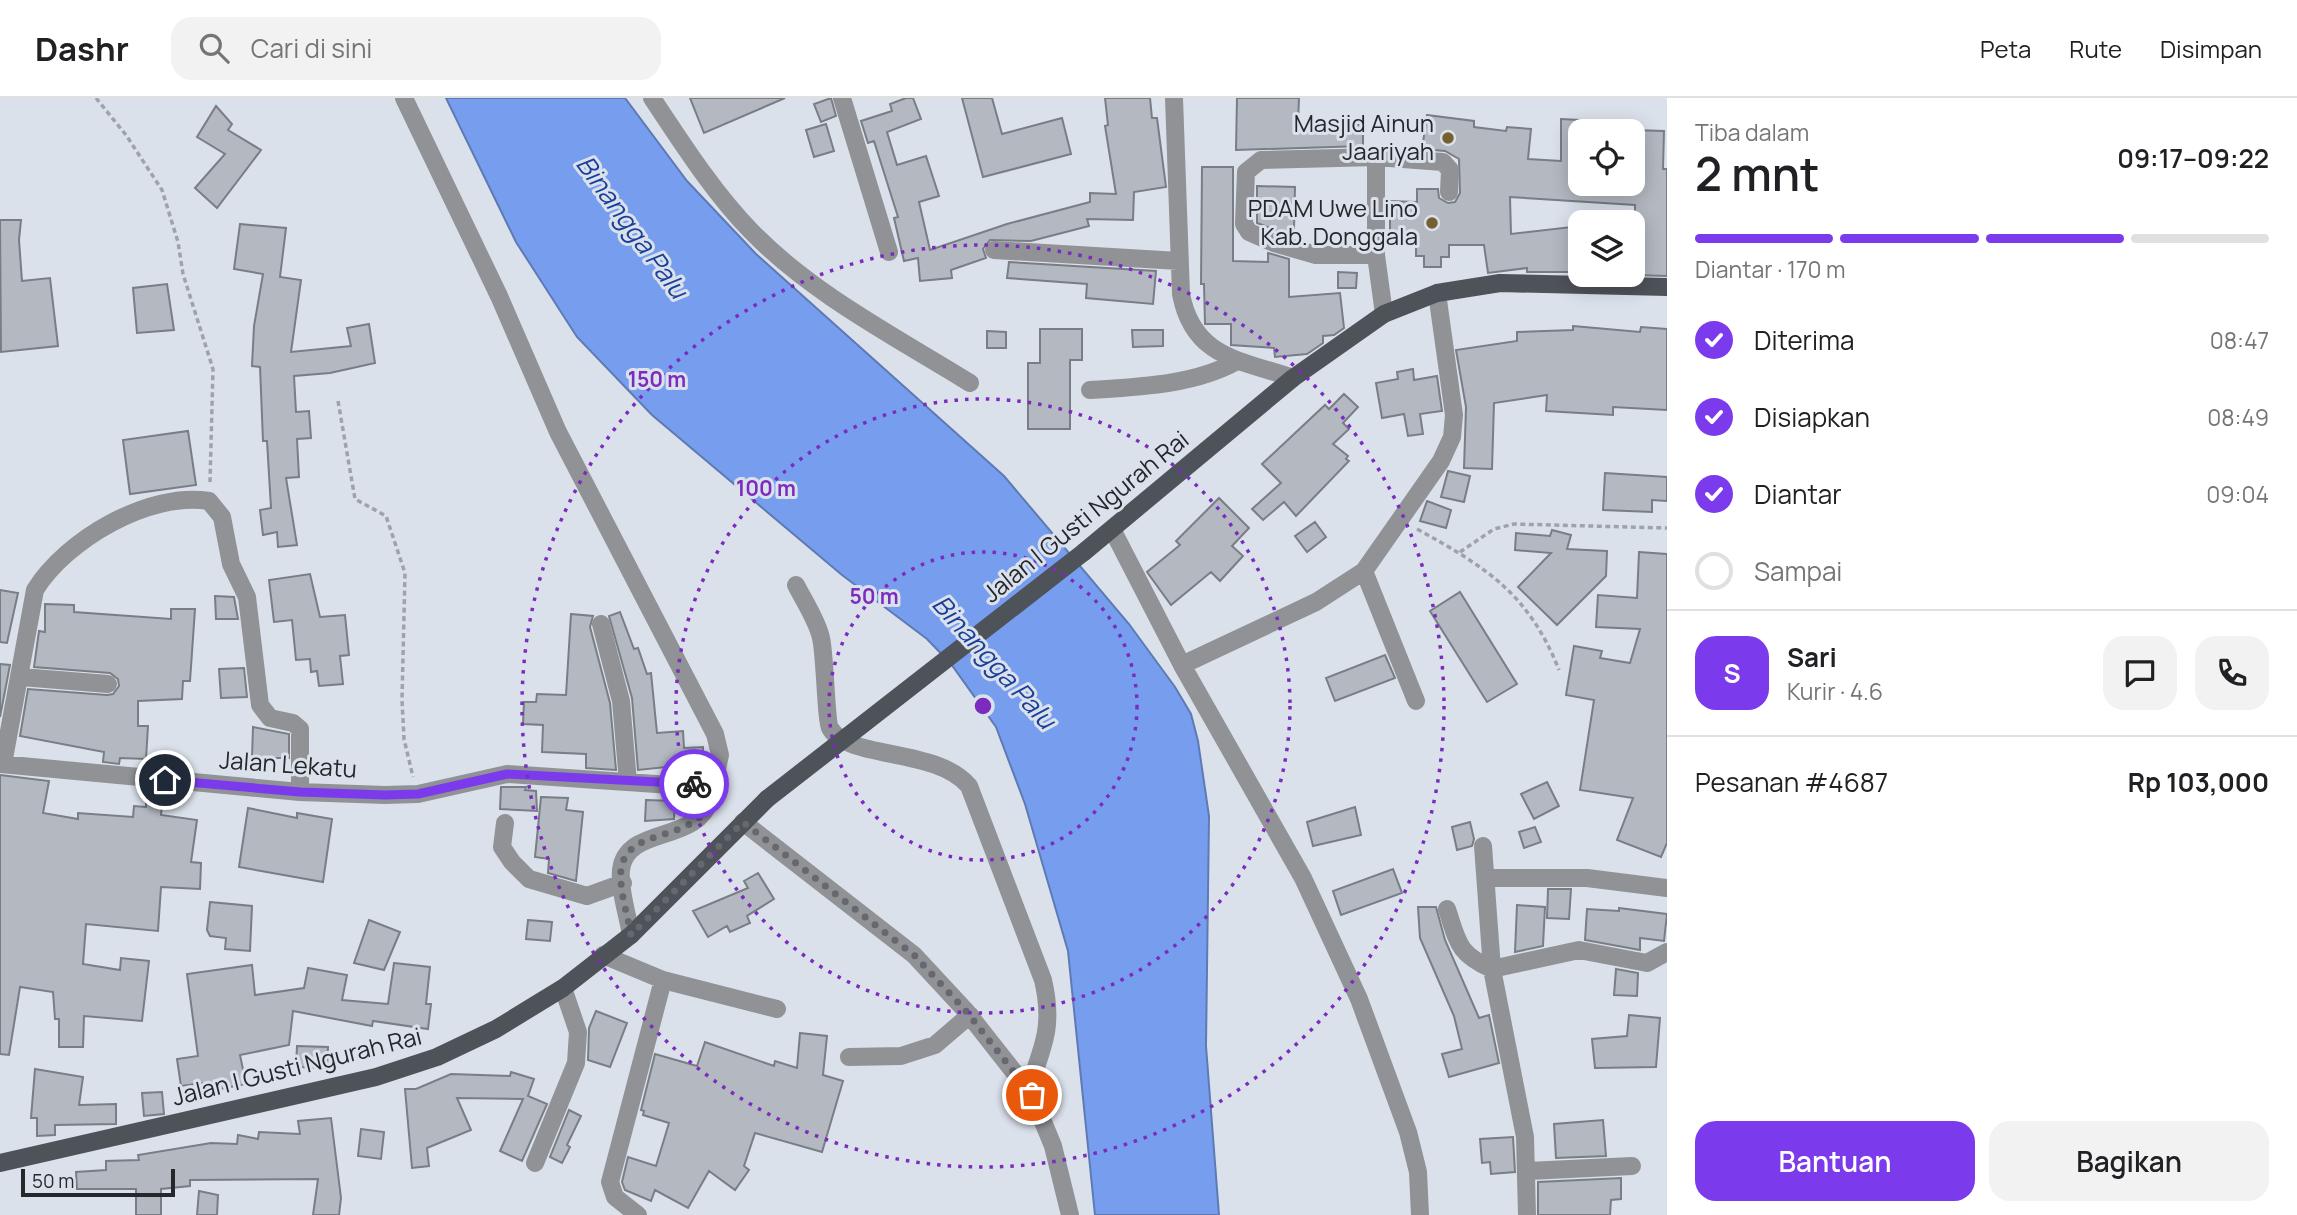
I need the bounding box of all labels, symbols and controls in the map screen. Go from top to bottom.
search box [171,17,661,80]
text: Dashr [35,26,129,71]
icon: search [195,29,233,67]
text: Cari di sini [251,30,372,66]
text: Peta [1980,32,2031,65]
text: Rute [2069,32,2122,65]
text: Disimpan [2160,32,2262,65]
place label: Masjid Ainun Jaariyah [1294,106,1434,167]
text: Tiba dalam [1695,116,1809,148]
map controls [1568,119,1645,287]
button: locate [1568,119,1645,196]
marker: Masjid Ainun Jaariyah [1440,130,1456,146]
text: 09:17–09:22 [2117,140,2269,176]
text: 2 mnt [1695,142,1820,205]
water label: Binangga Palu [569,148,698,307]
place label: PDAM Uwe Lino Kab. Donggala [1248,191,1418,252]
button: layers [1568,210,1645,287]
marker: PDAM Uwe Lino Kab. Donggala [1424,215,1440,231]
text: Diantar · 170 m [1695,253,1846,285]
icon: check [1695,321,1733,359]
text: Diterima [1754,322,1855,358]
text: 08:47 [2210,324,2269,356]
text: 150 m [628,365,686,393]
icon: check [1695,398,1733,436]
text: Disiapkan [1754,399,1870,435]
text: 08:49 [2207,401,2269,433]
street label: Jalan I Gusti Ngurah Rai [975,422,1195,609]
text: 100 m [736,474,796,502]
icon: check [1695,475,1733,513]
text: Diantar [1754,476,1842,512]
text: 09:04 [2206,478,2269,510]
text: Sampai [1754,553,1842,589]
text: 50 m [849,582,899,610]
water label: Binangga Palu [925,587,1066,738]
button: chat [2103,636,2177,710]
button: phone [2195,636,2269,710]
text: Sari [1787,639,1837,675]
text: S [1723,655,1741,691]
text: Kurir · 4.6 [1787,675,1883,707]
centre of rings [971,694,995,718]
street label: Jalan Lekatu [218,742,358,785]
courier [659,749,729,819]
pin [135,750,195,810]
icon: home [146,761,184,799]
text: Pesanan #4687 [1695,764,1888,800]
text: Rp 103,000 [2128,764,2269,800]
icon: bike [675,765,713,803]
street label: Jalan I Gusti Ngurah Rai [168,1019,425,1113]
pin [1002,1065,1062,1125]
icon: bag [1013,1076,1051,1114]
button: Bantuan [1695,1121,1975,1201]
button: Bagikan [1989,1121,2269,1201]
scale bar [21,1166,175,1198]
text: 50 m [32,1168,74,1194]

